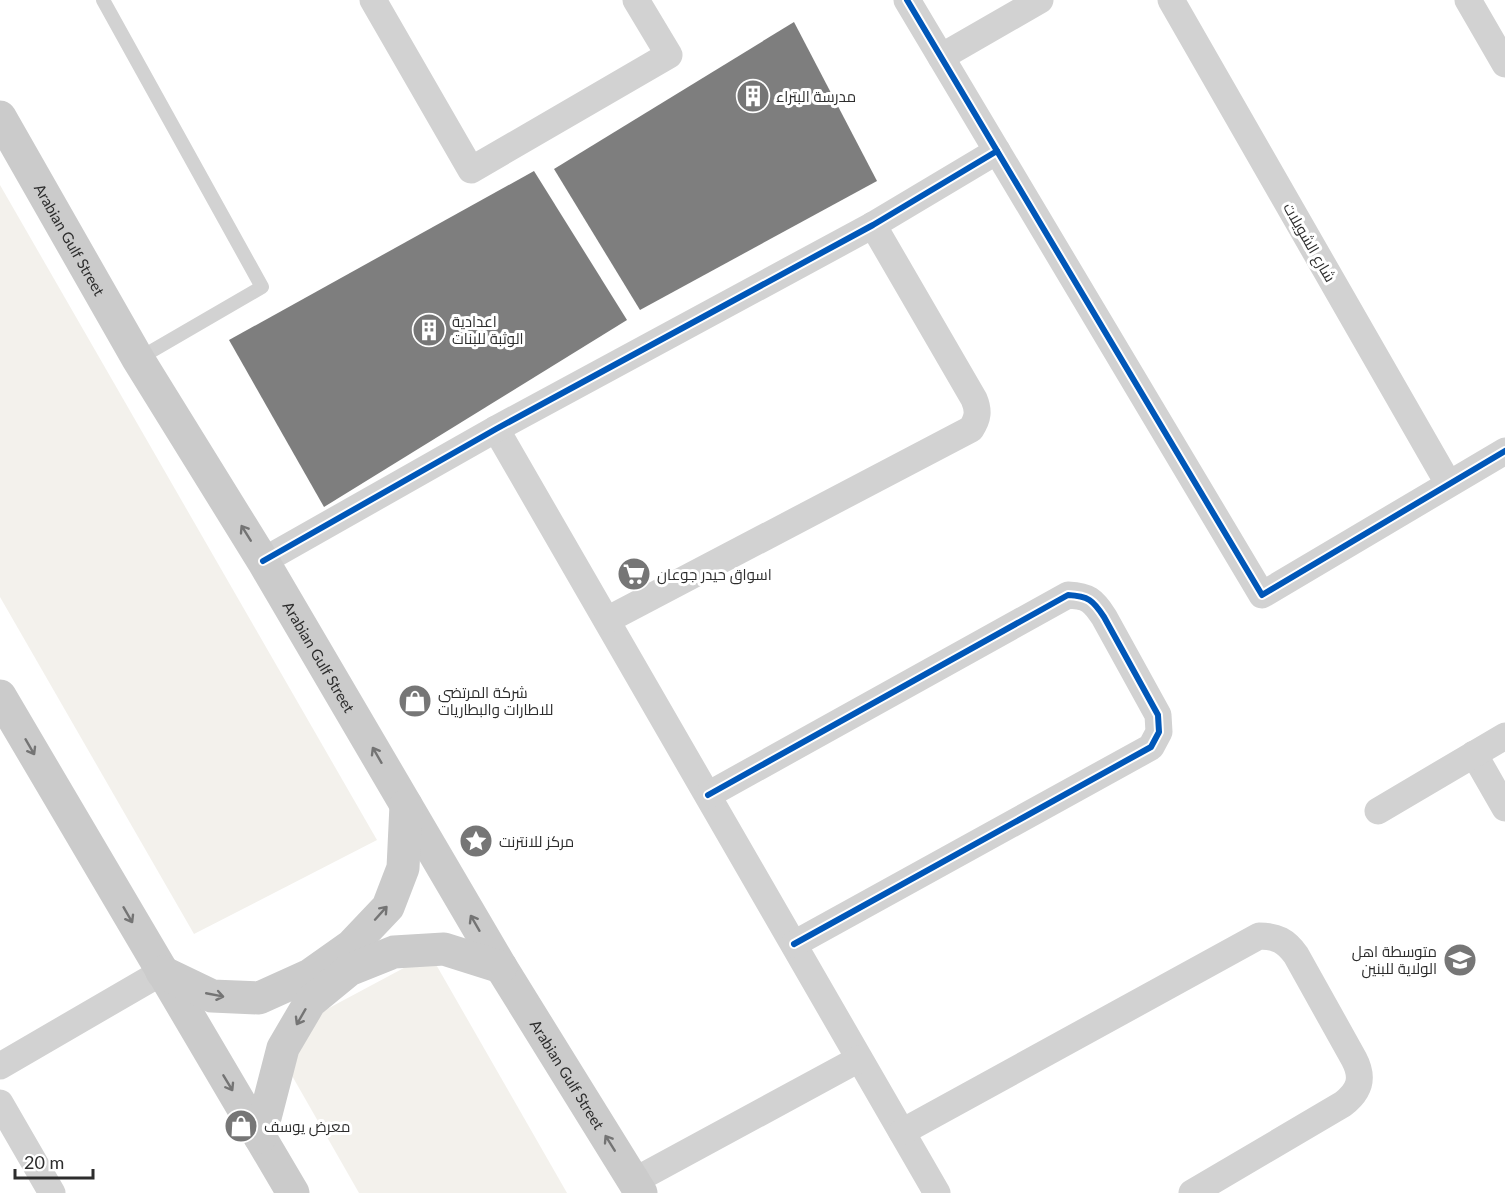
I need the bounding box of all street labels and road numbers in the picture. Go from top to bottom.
street label: Arabian Gulf Street [31,180,109,299]
street label: شارع الشويلات [1277,199,1340,286]
street label: Arabian Gulf Street [279,598,359,716]
street label: Arabian Gulf Street [527,1016,609,1133]

